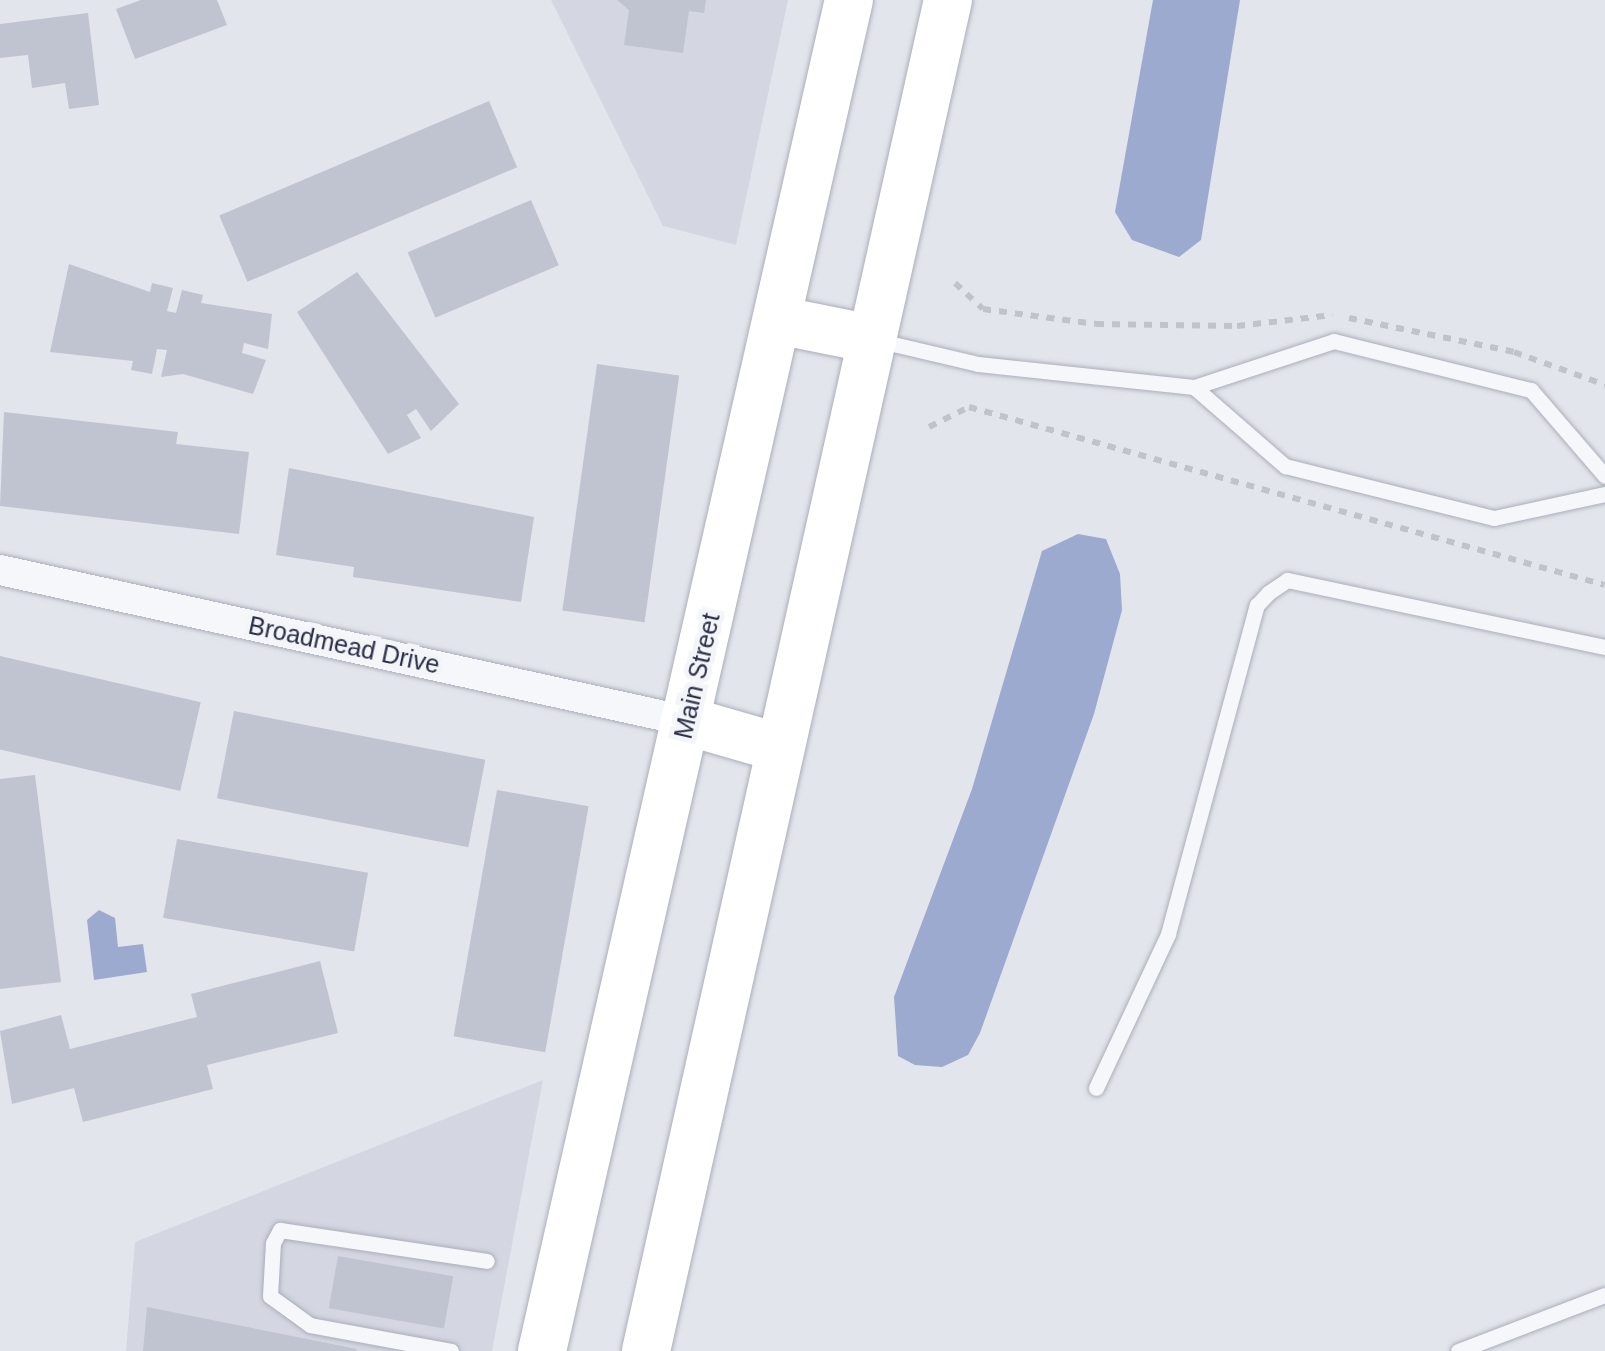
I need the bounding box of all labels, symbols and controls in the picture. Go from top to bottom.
street label: Broadmead Drive [246,610,442,680]
street label: Main Street [668,610,726,742]

